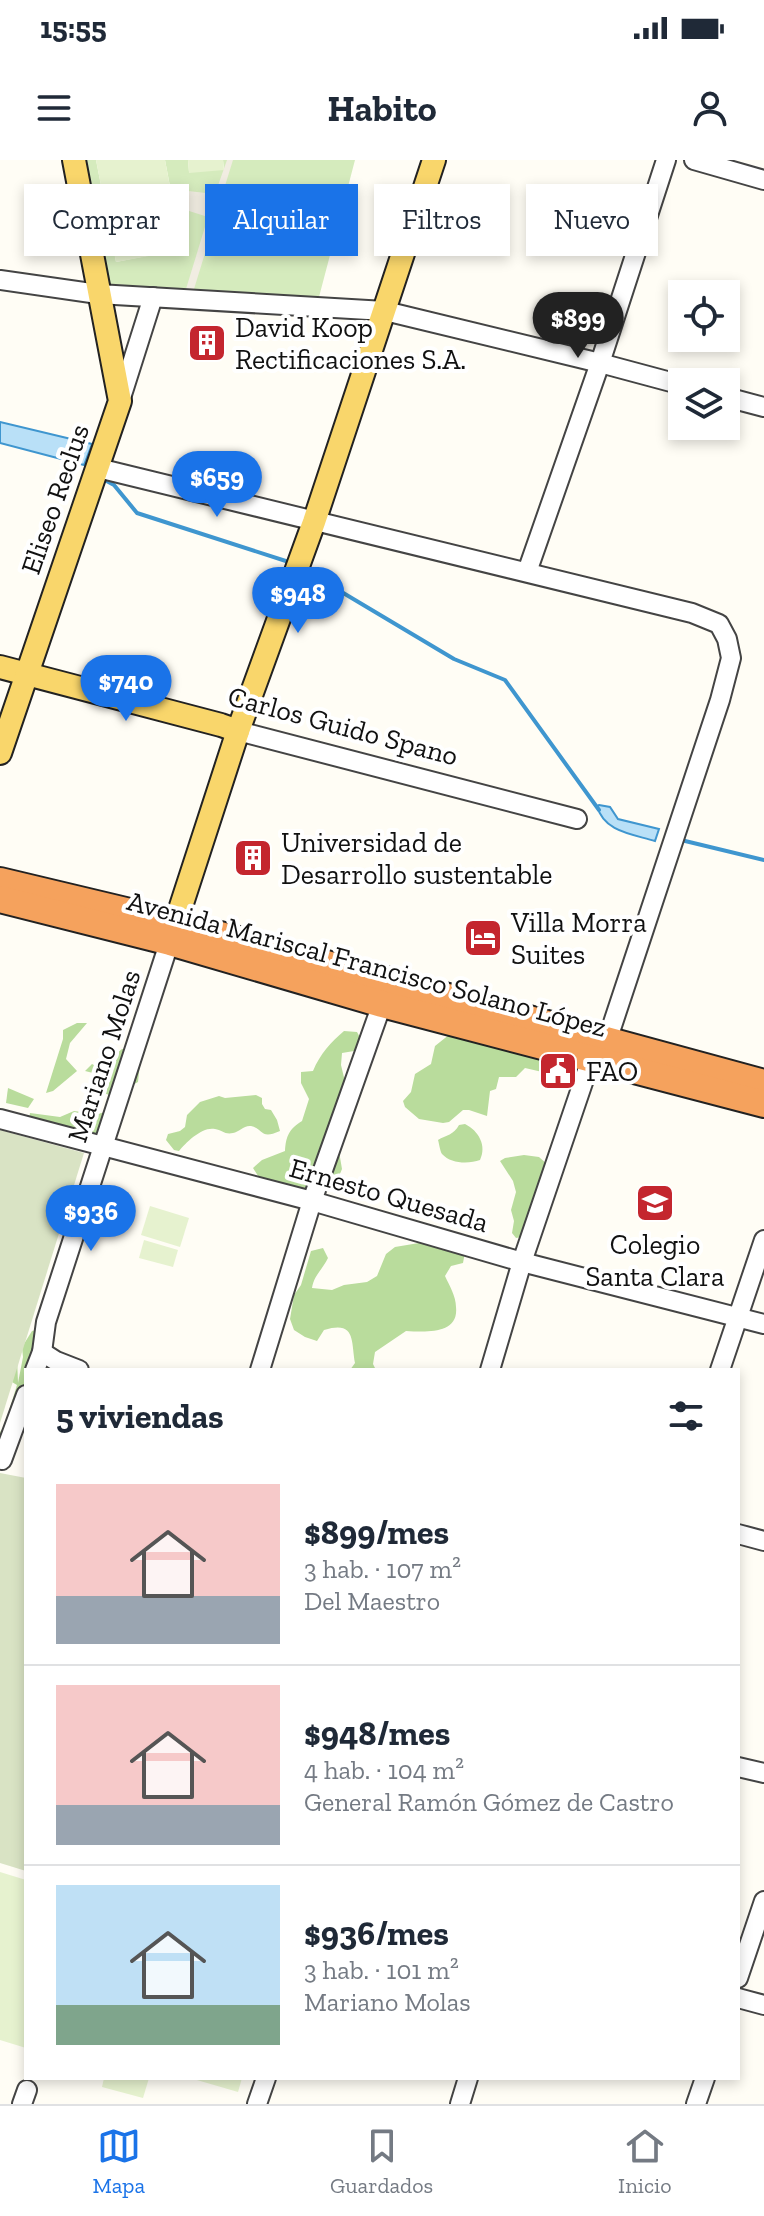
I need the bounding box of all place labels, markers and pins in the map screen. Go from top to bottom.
pin: $899 [531,292,625,360]
place label: David Koop Rectificaciones S.A. [235,311,466,376]
building icon: David Koop Rectificaciones S.A. [186,322,228,364]
pin: $659 [170,451,264,519]
pin: $948 [251,567,345,635]
pin: $740 [79,655,173,723]
place label: Universidad de Desarrollo sustentable [281,826,553,891]
building icon: Universidad de Desarrollo sustentable [232,837,274,879]
place label: Villa Morra Suites [510,906,647,971]
hotel icon: Villa Morra Suites [462,917,504,959]
public building icon: FAO [537,1050,579,1092]
place label: FAO [586,1055,638,1088]
school or university icon: Colegio Santa Clara [634,1182,676,1224]
pin: $936 [44,1185,138,1253]
place label: Colegio Santa Clara [585,1228,725,1293]

